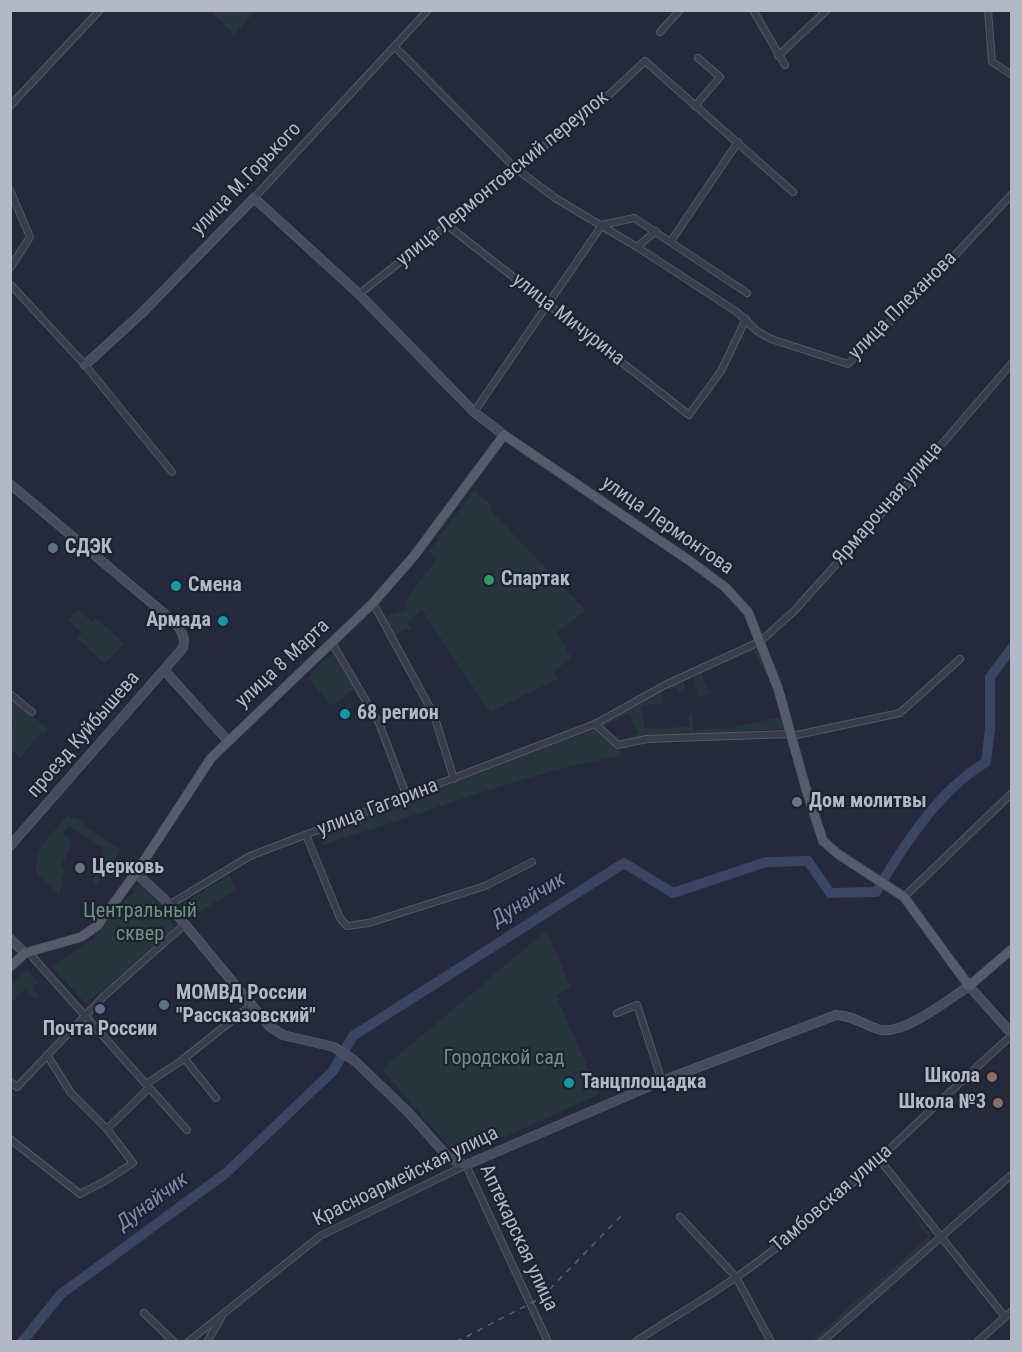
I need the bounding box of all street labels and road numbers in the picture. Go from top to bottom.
street label: улица Лермонтовский переулок [392,86,614,272]
street label: улица М.Горького [187,118,307,240]
street label: улица Плеханова [844,247,962,365]
street label: улица Мичурина [507,269,629,371]
street label: Ярмарочная улица [828,437,948,571]
street label: улица Лермонтова [596,472,738,580]
street label: улица 8 Марта [231,615,335,713]
street label: проезд Куйбышева [23,667,145,803]
street label: улица Гагарина [314,774,442,842]
street label: Красноармейская улица [310,1122,502,1232]
street label: Тамбовская улица [767,1140,897,1258]
street label: Аптекарская улица [474,1161,562,1315]

